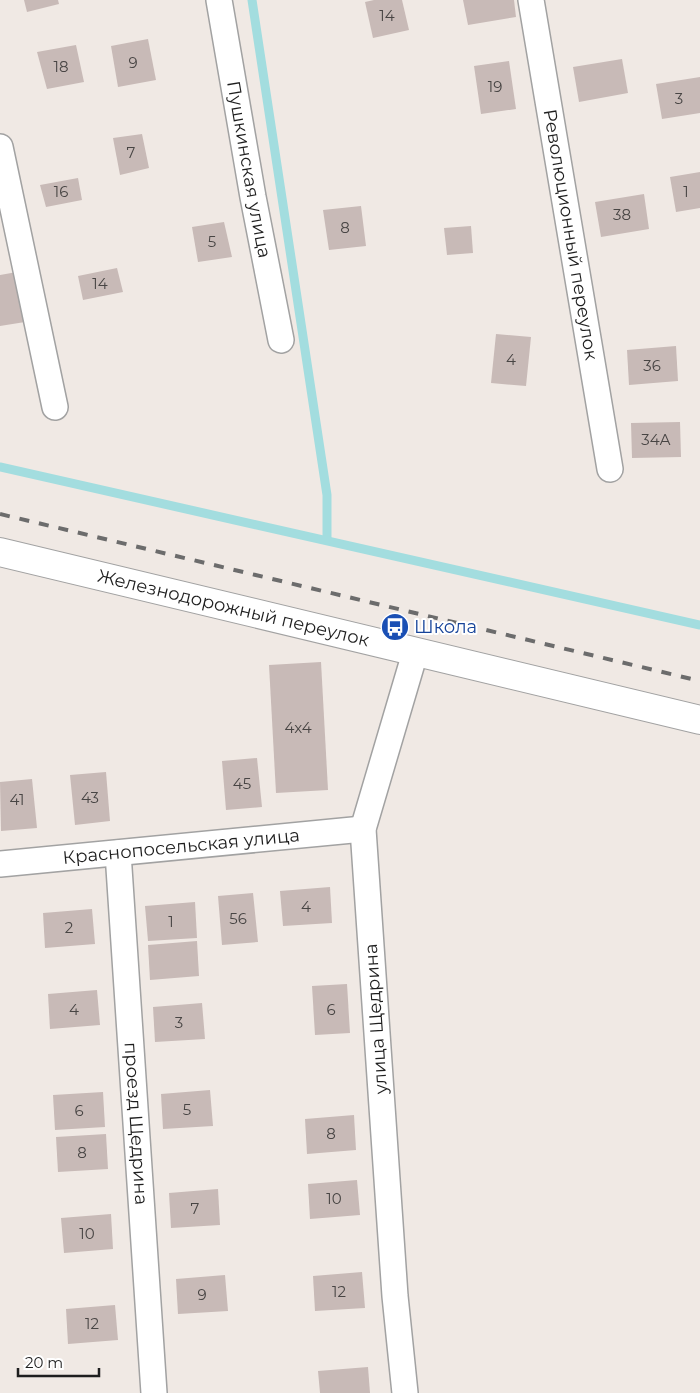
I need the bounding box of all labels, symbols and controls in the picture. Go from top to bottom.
house number: 14 [379,6,395,25]
house number: 9 [128,53,138,72]
house number: 18 [54,57,69,76]
house number: 19 [488,77,502,96]
street label: Пушкинская улица [222,79,276,260]
house number: 3 [675,89,683,108]
street label: Революционный переулок [539,108,603,362]
house number: 7 [127,143,136,162]
house number: 16 [54,182,68,201]
house number: 1 [683,182,689,201]
house number: 38 [613,205,631,224]
house number: 8 [340,218,350,237]
house number: 5 [208,232,216,251]
house number: 14 [92,274,108,293]
house number: 4 [506,350,516,369]
house number: 36 [643,356,661,375]
house number: 34А [641,430,671,449]
street label: Железнодорожный переулок [95,565,372,651]
bus stop icon: Школа [380,612,410,642]
place label: Школа [414,616,477,638]
house number: 4x4 [284,718,312,737]
house number: 45 [233,774,251,793]
house number: 43 [81,788,99,807]
house number: 41 [10,790,24,809]
street label: Краснопосельская улица [62,824,301,869]
house number: 4 [301,897,311,916]
house number: 56 [229,909,247,928]
house number: 1 [168,912,174,931]
house number: 2 [65,918,73,937]
street label: улица Щедрина [360,943,392,1096]
house number: 4 [69,1000,79,1019]
house number: 6 [326,1000,336,1019]
house number: 3 [175,1013,183,1032]
street label: проезд Щедрина [120,1041,152,1205]
house number: 5 [183,1100,191,1119]
house number: 6 [74,1101,84,1120]
house number: 8 [326,1124,336,1143]
house number: 8 [77,1143,87,1162]
house number: 10 [326,1189,342,1208]
house number: 7 [191,1199,200,1218]
house number: 10 [79,1224,95,1243]
house number: 12 [332,1282,346,1301]
house number: 9 [197,1285,207,1304]
house number: 12 [85,1314,99,1333]
scale bar [18,1346,99,1378]
text: 20 m [25,1353,63,1372]

